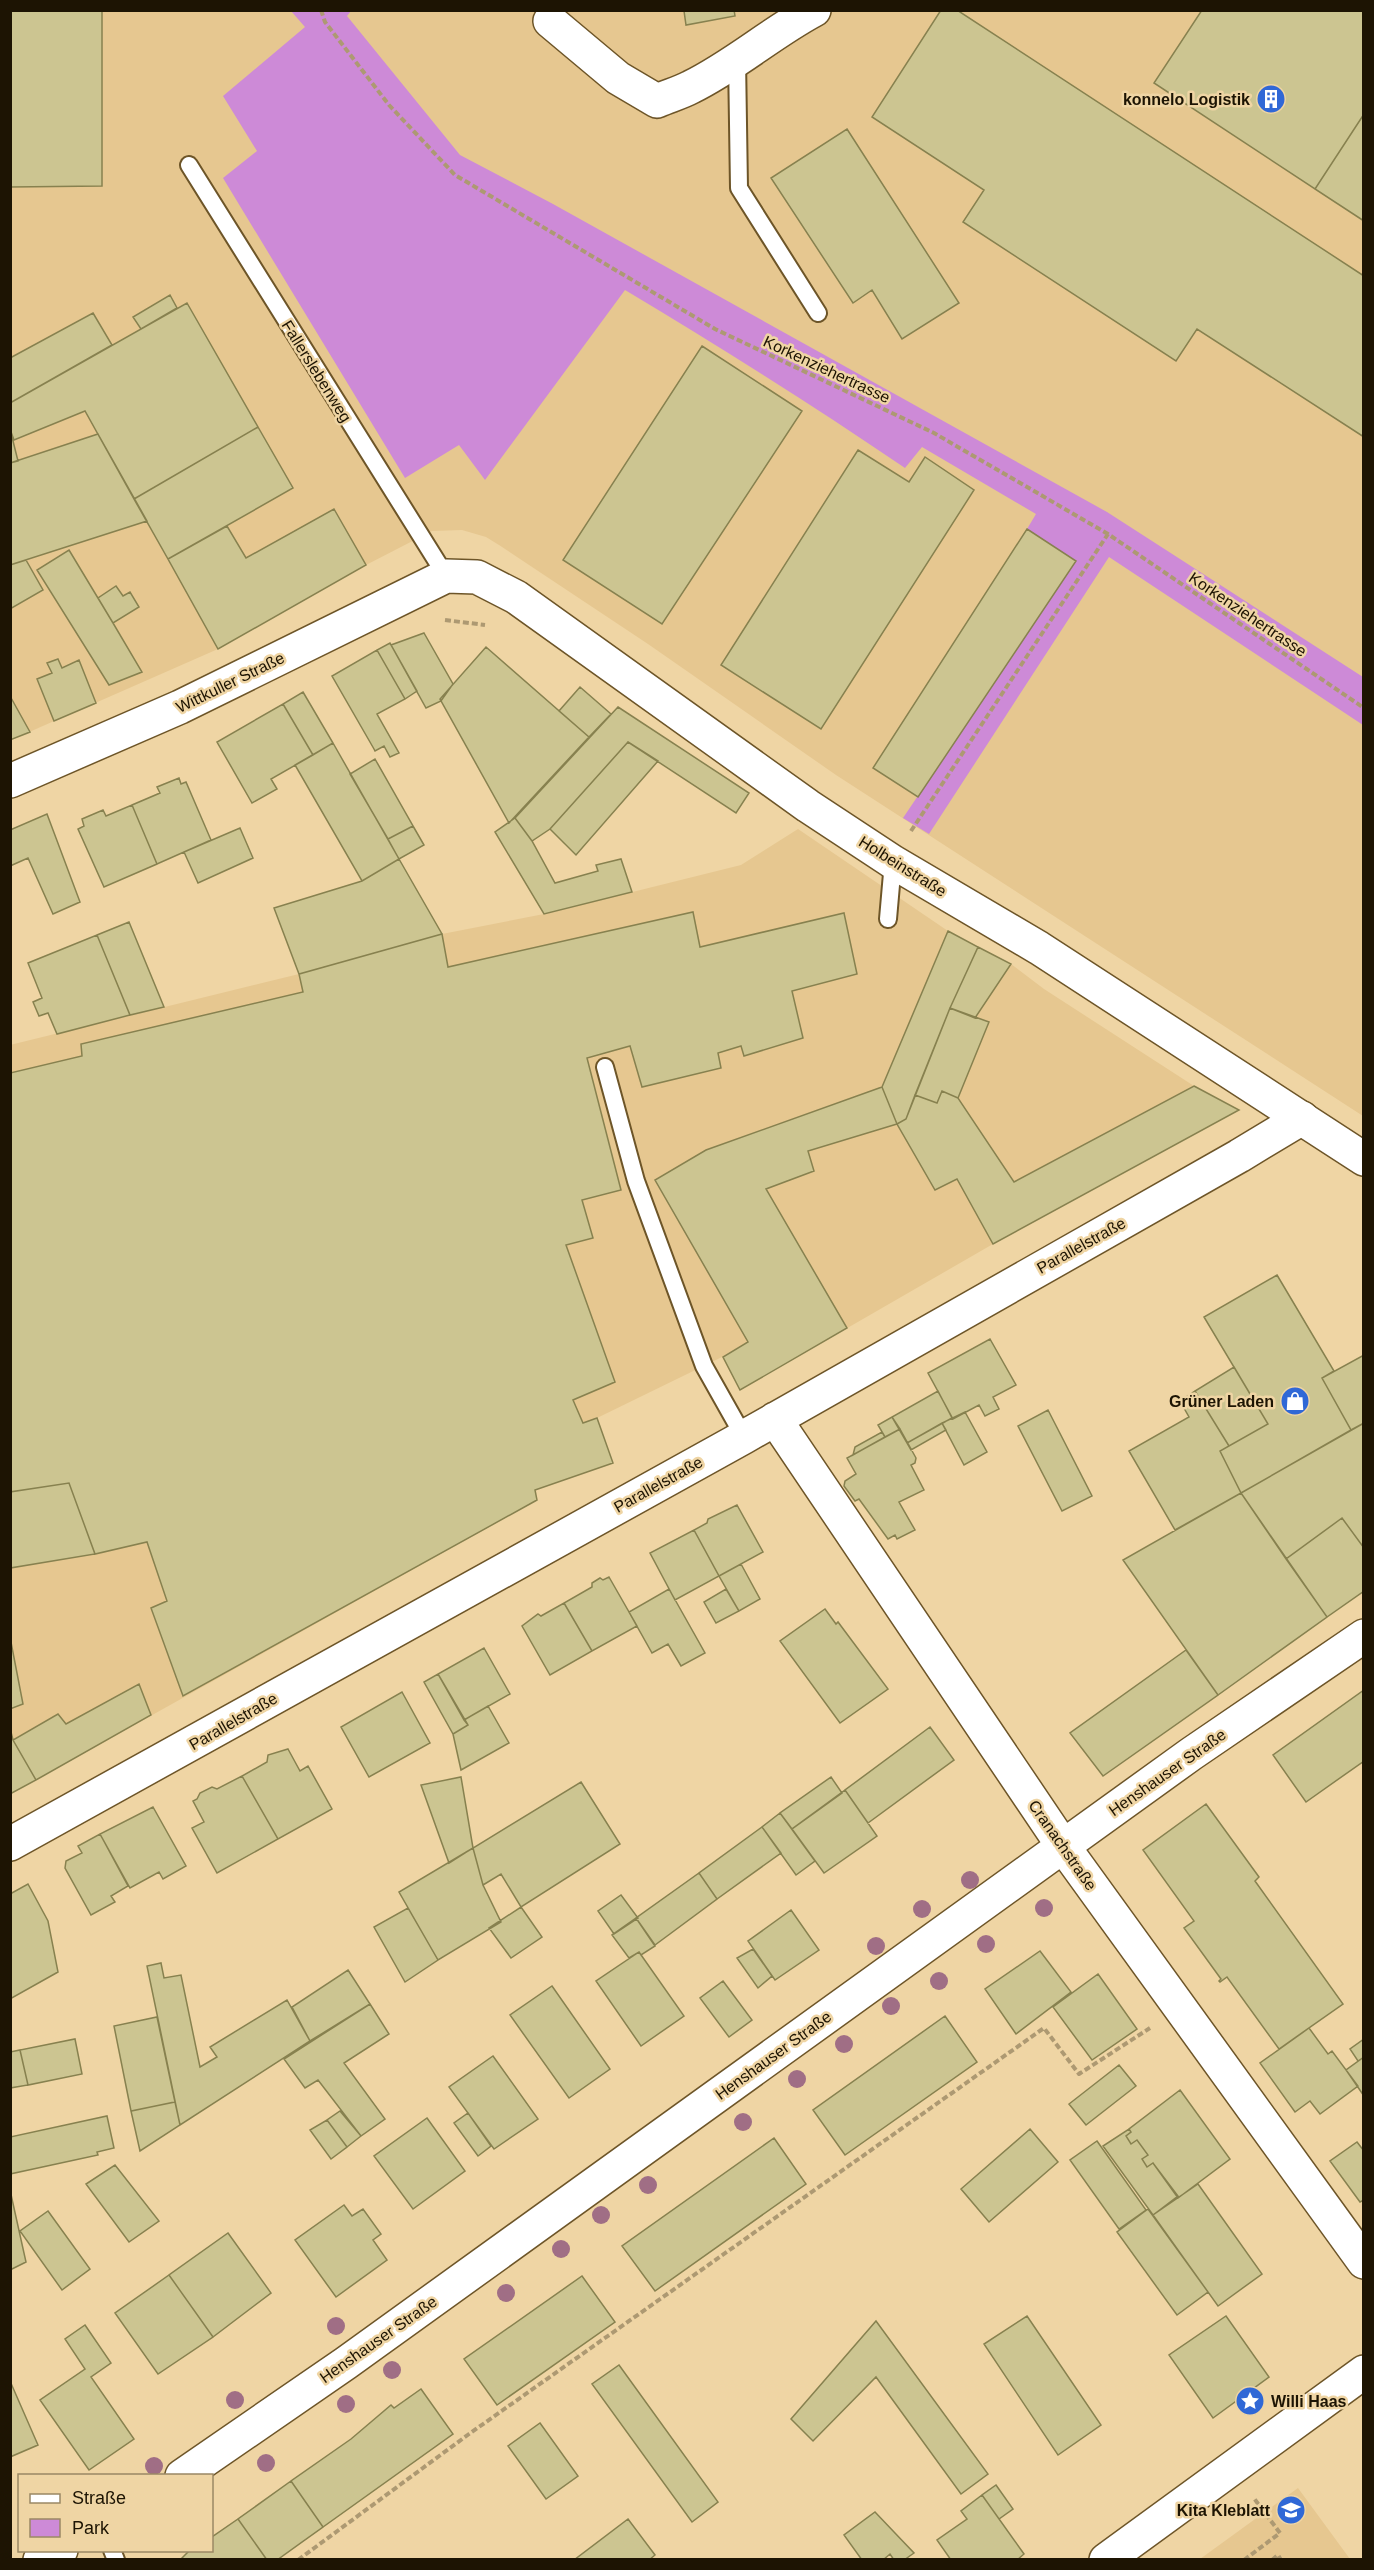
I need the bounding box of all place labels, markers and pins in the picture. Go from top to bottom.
building icon: konnelo Logistik [1255,83,1287,115]
place label: konnelo Logistik [1123,91,1250,108]
shop icon: Grüner Laden [1279,1385,1311,1417]
place label: Grüner Laden [1169,1393,1274,1410]
place icon: Willi Haas [1234,2385,1266,2417]
place label: Willi Haas [1271,2393,1347,2410]
school or university icon: Kita Kleblatt [1275,2494,1307,2526]
place label: Kita Kleblatt [1177,2502,1271,2519]

